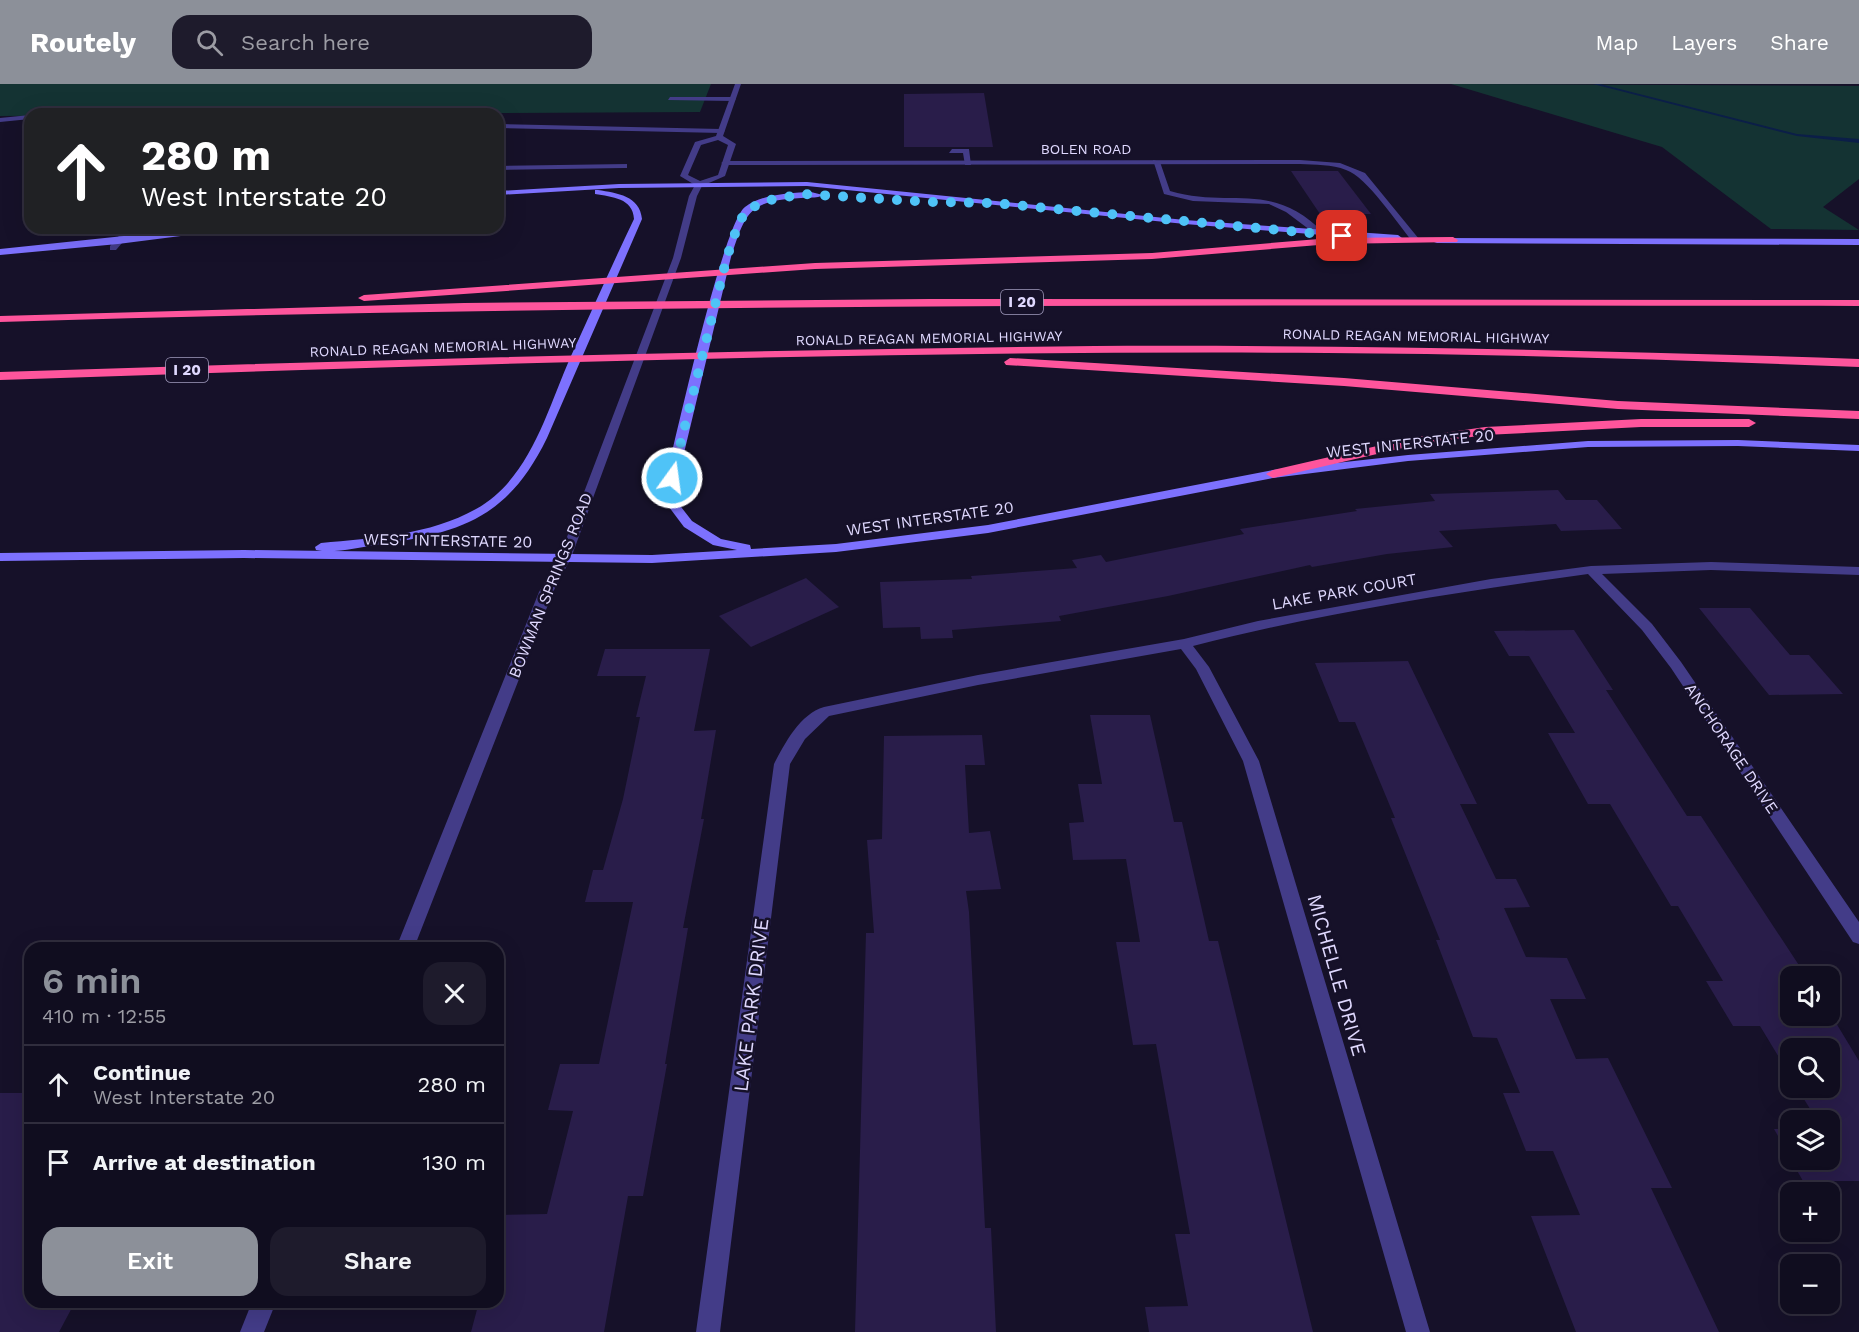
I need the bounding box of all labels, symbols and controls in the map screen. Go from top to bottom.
search box [172,15,592,69]
text: Routely [30,26,136,59]
icon: search [193,26,226,59]
text: Search here [241,30,370,55]
text: Map [1595,30,1638,55]
text: Layers [1671,30,1737,55]
text: Share [1770,30,1829,55]
text: 280 m [141,131,271,180]
icon: ahead [42,132,120,210]
street label: BOLEN ROAD [1041,141,1131,157]
text: West Interstate 20 [141,181,387,213]
pin [1316,210,1367,261]
icon: arrive [1325,219,1358,252]
road number: I 20 [1001,290,1043,314]
street label: RONALD REAGAN MEMORIAL HIGHWAY [1282,326,1550,346]
street label: RONALD REAGAN MEMORIAL HIGHWAY [795,328,1063,348]
street label: RONALD REAGAN MEMORIAL HIGHWAY [309,334,577,360]
road number: I 20 [166,358,208,382]
street label: WEST INTERSTATE 20 [1325,425,1495,462]
position arrow [640,446,704,510]
street label: BOWMAN SPRINGS ROAD [505,490,596,680]
street label: WEST INTERSTATE 20 [845,497,1015,540]
street label: WEST INTERSTATE 20 [363,530,533,551]
street label: LAKE PARK COURT [1270,569,1418,614]
street label: ANCHORAGE DRIVE [1681,680,1782,817]
street label: MICHELLE DRIVE [1302,891,1372,1059]
street label: LAKE PARK DRIVE [728,917,774,1093]
text: 6 min [42,960,142,1002]
button: close [423,962,486,1025]
map controls [1780,966,1840,1314]
button: sound [1780,966,1840,1026]
text: 410 m · 12:55 [42,1004,166,1028]
button: search [1780,1038,1840,1098]
text: Continue [93,1060,191,1085]
icon: ahead [42,1068,75,1101]
text: 280 m [417,1072,486,1097]
text: West Interstate 20 [93,1085,275,1109]
button: layers [1780,1110,1840,1170]
icon: arrive [42,1146,75,1179]
text: Arrive at destination [93,1150,316,1175]
text: 130 m [422,1150,486,1175]
button: + [1780,1182,1840,1242]
button: Exit [42,1227,258,1296]
button: Share [270,1227,486,1296]
button: − [1780,1254,1840,1314]

